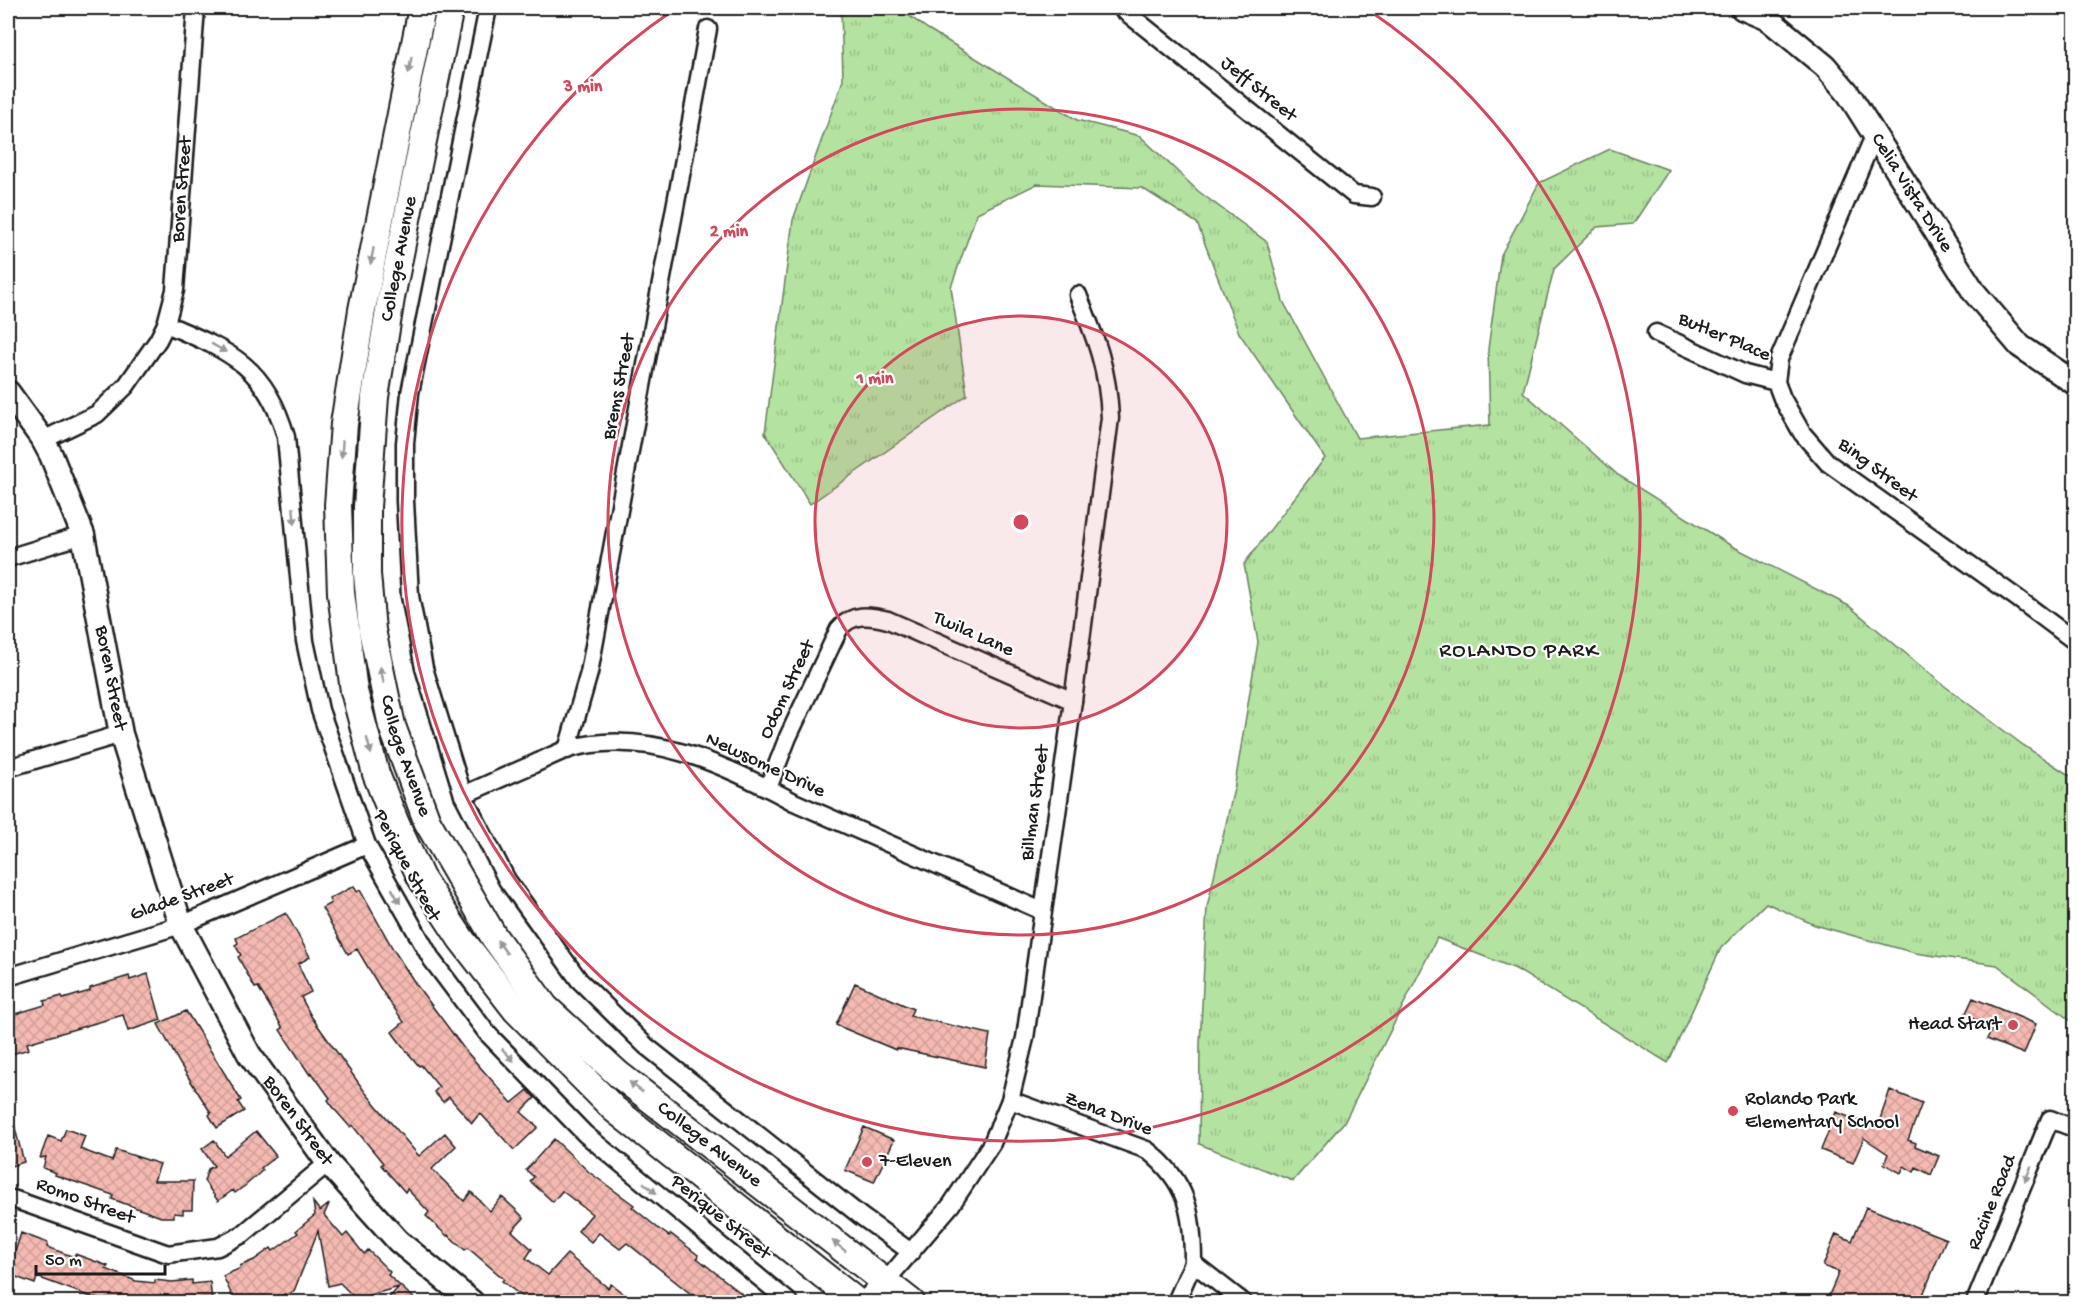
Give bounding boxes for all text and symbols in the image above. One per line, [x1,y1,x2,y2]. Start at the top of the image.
street label: Jeff Street [1215,52,1302,129]
one-way arrow [405,56,414,75]
text: 3 min [563,77,603,98]
street label: Celia Vista Drive [1865,129,1958,257]
street label: Boren Street [167,134,198,244]
street label: College Avenue [377,194,424,323]
text: 2 min [710,222,749,243]
one-way arrow [367,247,376,266]
street label: Butler Place [1673,308,1774,368]
street label: Brems Street [598,330,642,443]
one-way arrow [211,343,228,353]
text: 1 min [856,369,894,390]
street label: Bing Street [1832,433,1923,509]
one-way arrow [338,439,347,458]
one-way arrow [289,507,298,526]
centre of rings [1011,512,1031,532]
street label: Twila Lane [928,607,1018,663]
street label: Boren Street [89,623,132,734]
street label: Odom Street [755,635,822,743]
district label: ROLANDO PARK [1439,639,1600,665]
one-way arrow [376,666,386,684]
street label: College Avenue [374,693,436,820]
street label: Newsome Drive [701,728,829,804]
one-way arrow [364,737,374,755]
street label: Billman Street [1016,742,1056,863]
street label: Perique Street [367,806,446,927]
street label: Glade Street [127,868,239,927]
one-way arrow [391,888,401,905]
one-way arrow [496,940,508,955]
place label: Head Start [1908,1014,2003,1037]
marker: Head Start [2006,1018,2020,1032]
one-way arrow [501,1047,515,1062]
street label: Boren Street [257,1071,339,1172]
one-way arrow [628,1081,644,1094]
street label: Zena Drive [1061,1088,1156,1142]
place label: Rolando Park Elementary School [1745,1089,1899,1135]
street label: College Avenue [652,1097,767,1193]
marker: Rolando Park Elementary School [1726,1104,1740,1118]
street label: Racine Road [1963,1150,2023,1254]
place label: 7-Eleven [878,1151,952,1174]
marker: 7-Eleven [860,1155,874,1169]
one-way arrow [2023,1165,2033,1183]
street label: Perique Street [664,1170,776,1267]
street label: Romo Street [32,1173,139,1231]
one-way arrow [642,1181,658,1194]
scale bar [36,1238,165,1276]
one-way arrow [831,1240,847,1253]
text: 50 m [45,1251,82,1272]

